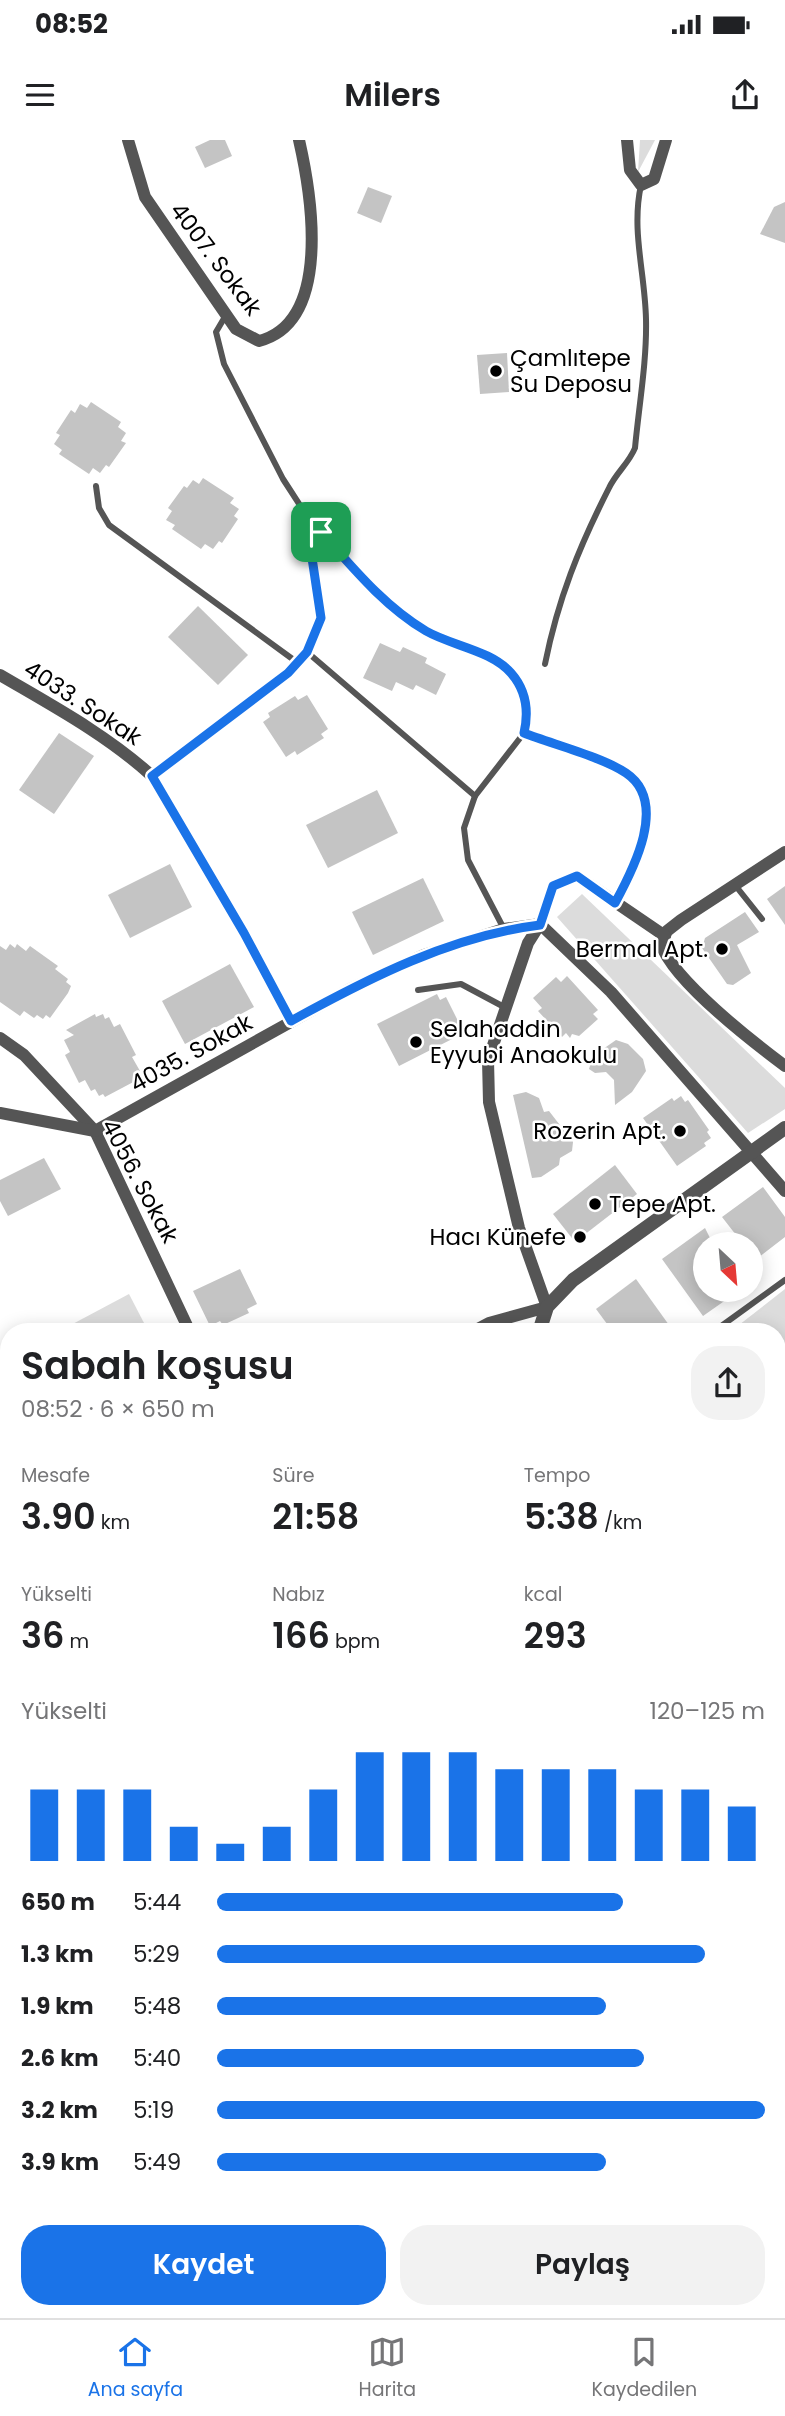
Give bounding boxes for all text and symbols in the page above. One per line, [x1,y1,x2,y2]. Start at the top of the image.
text: 08:52 [35,6,108,42]
text: Milers [344,72,441,117]
icon: menu [21,76,59,114]
icon: share [726,76,764,114]
street label: 4007. Sokak [163,196,269,322]
place label: Çamlıtepe Su Deposu [510,342,632,400]
marker: Çamlıtepe Su Deposu [488,363,504,379]
pin [291,502,351,562]
icon: arrive [302,513,340,551]
street label: 4033. Sokak [18,653,148,753]
place label: Bermal Apt. [576,933,708,965]
marker: Bermal Apt. [714,941,730,957]
street label: 4035. Sokak [124,1006,258,1100]
place label: Selahaddin Eyyubi Anaokulu [430,1013,617,1071]
marker: Selahaddin Eyyubi Anaokulu [408,1034,424,1050]
street label: 4056. Sokak [94,1113,186,1249]
place label: Rozerin Apt. [533,1115,666,1147]
marker: Rozerin Apt. [672,1123,688,1139]
place label: Tepe Apt. [609,1188,716,1220]
marker: Tepe Apt. [587,1196,603,1212]
place label: Hacı Künefe [429,1221,566,1253]
marker: Hacı Künefe [572,1229,588,1245]
north arrow [693,1232,763,1302]
map controls [693,1232,763,1302]
text: Sabah koşusu [21,1339,294,1392]
button: share [691,1346,765,1420]
text: 08:52 · 6 × 650 m [21,1393,215,1425]
text: Mesafe [21,1462,90,1489]
text: Süre [272,1462,315,1489]
text: Tempo [524,1462,590,1489]
text: 3.90 [21,1492,96,1541]
text: 21:58 [272,1492,359,1541]
text: 5:38 [524,1492,599,1541]
text: km [96,1509,130,1536]
text: /km [599,1509,642,1536]
text: Yükselti [21,1581,92,1608]
text: Nabız [272,1581,325,1608]
text: kcal [524,1581,563,1608]
text: 36 [21,1611,64,1660]
text: 166 [272,1611,330,1660]
text: 293 [524,1611,587,1660]
text: m [64,1628,89,1655]
text: bpm [330,1628,380,1655]
text: Yükselti [21,1695,107,1727]
text: 120–125 m [650,1695,765,1727]
text: 650 m [21,1886,95,1918]
text: 5:44 [133,1886,181,1918]
text: 1.3 km [21,1938,94,1970]
text: 5:29 [133,1938,180,1970]
text: 1.9 km [21,1990,94,2022]
text: 5:48 [133,1990,181,2022]
text: 2.6 km [21,2042,99,2074]
text: 5:40 [133,2042,181,2074]
text: 3.2 km [21,2094,98,2126]
text: 5:19 [133,2094,174,2126]
text: 3.9 km [21,2146,99,2178]
text: 5:49 [133,2146,181,2178]
button: Kaydet [21,2225,386,2305]
button: Paylaş [400,2225,765,2305]
tab: Ana sayfa [88,2333,183,2404]
tab: Harita [359,2333,416,2404]
tab: Kaydedilen [592,2333,697,2404]

